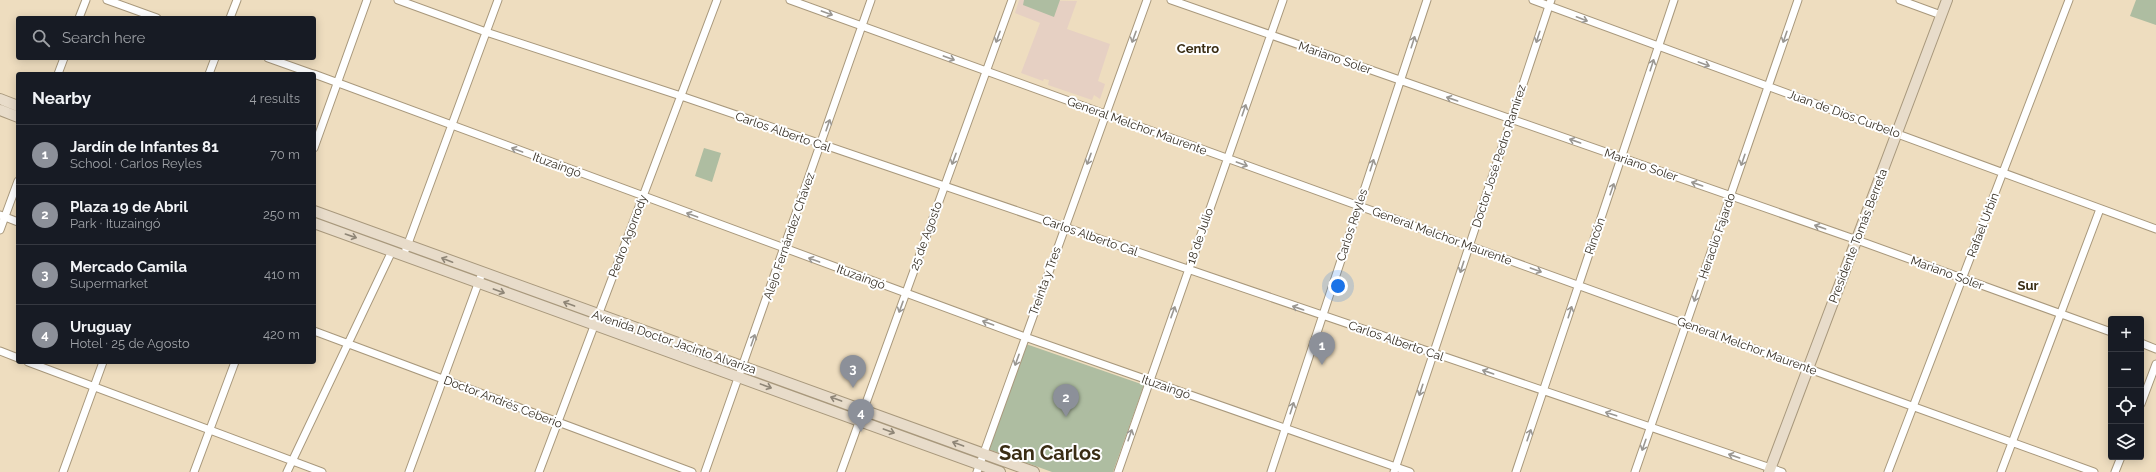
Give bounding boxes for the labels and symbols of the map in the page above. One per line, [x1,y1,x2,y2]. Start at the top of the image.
one-way arrow [820,10,832,18]
one-way arrow [1576,15,1588,23]
one-way arrow [994,30,1002,42]
one-way arrow [1129,30,1137,42]
one-way arrow [1781,30,1788,43]
one-way arrow [1534,31,1542,43]
one-way arrow [1410,36,1417,49]
street label: Mariano Soler [1297,39,1374,77]
district label: Centro [1177,41,1219,56]
one-way arrow [943,54,955,62]
one-way arrow [1649,59,1656,72]
one-way arrow [1698,60,1710,68]
street label: Doctor José Pedro Ramírez [1469,83,1529,229]
street label: Juan de Dios Curbelo [1786,87,1902,141]
street label: General Melchor Maurente [1065,94,1209,158]
one-way arrow [1445,95,1458,102]
one-way arrow [1240,105,1248,117]
street label: Carlos Alberto Cal [733,109,833,155]
one-way arrow [824,119,832,131]
one-way arrow [1569,137,1581,145]
one-way arrow [512,146,524,154]
street label: Mariano Soler [1603,146,1680,184]
street label: Ituzaingó [531,150,583,180]
one-way arrow [949,152,957,164]
one-way arrow [1085,152,1093,164]
one-way arrow [1739,153,1746,166]
one-way arrow [1369,159,1376,172]
one-way arrow [1236,160,1248,168]
street label: Presidente Tomás Berreta [1826,167,1890,305]
street label: Alejo Fernández Chávez [761,170,817,302]
one-way arrow [1692,180,1704,188]
one-way arrow [1608,183,1616,195]
street label: Carlos Reyles [1334,187,1370,263]
street label: Heraclio Fajardo [1696,191,1738,281]
street label: Rafael Urbin [1964,191,2002,259]
street label: Pedro Agorrody [606,192,650,279]
street label: 25 de Agosto [907,200,945,272]
street label: General Melchor Maurente [1370,204,1514,268]
street label: 18 de Julio [1184,206,1216,266]
one-way arrow [686,210,698,218]
street label: Carlos Alberto Cal [1040,213,1140,259]
street label: Rincón [1582,216,1608,256]
one-way arrow [1814,223,1826,231]
one-way arrow [344,233,357,240]
street label: Treinta y Tres [1026,245,1064,317]
street label: Mariano Soler [1909,253,1986,293]
one-way arrow [441,255,453,263]
one-way arrow [808,255,820,263]
one-way arrow [1458,260,1465,273]
street label: Ituzaingó [835,262,887,292]
one-way arrow [1529,266,1541,274]
your location [1328,276,1348,296]
district label: Sur [2018,278,2039,293]
one-way arrow [493,287,505,295]
one-way arrow [1691,290,1699,302]
one-way arrow [562,300,575,307]
one-way arrow [896,301,904,313]
one-way arrow [1293,303,1305,311]
one-way arrow [1567,305,1574,318]
one-way arrow [1170,306,1177,319]
street label: Avenida Doctor Jacinto Alvariza [590,307,758,377]
street label: General Melchor Maurente [1675,314,1819,378]
street label: Carlos Alberto Cal [1346,318,1446,364]
one-way arrow [983,319,995,327]
pin: 1 [1309,332,1335,365]
one-way arrow [749,334,757,346]
one-way arrow [1012,354,1020,366]
pin: 3 [840,355,866,388]
one-way arrow [1482,368,1494,376]
street label: Ituzaingó [1140,372,1192,402]
street label: Doctor Andrés Ceberio [442,373,564,431]
one-way arrow [760,383,772,391]
one-way arrow [1417,383,1424,396]
pin: 2 [1053,384,1079,417]
one-way arrow [831,395,843,403]
pin: 4 [848,399,874,432]
one-way arrow [1288,403,1296,415]
one-way arrow [1604,410,1617,417]
one-way arrow [882,427,894,435]
one-way arrow [1127,429,1135,441]
one-way arrow [1525,429,1533,441]
one-way arrow [1640,439,1647,452]
one-way arrow [953,440,965,448]
district label: San Carlos [999,441,1101,465]
one-way arrow [1728,451,1740,459]

